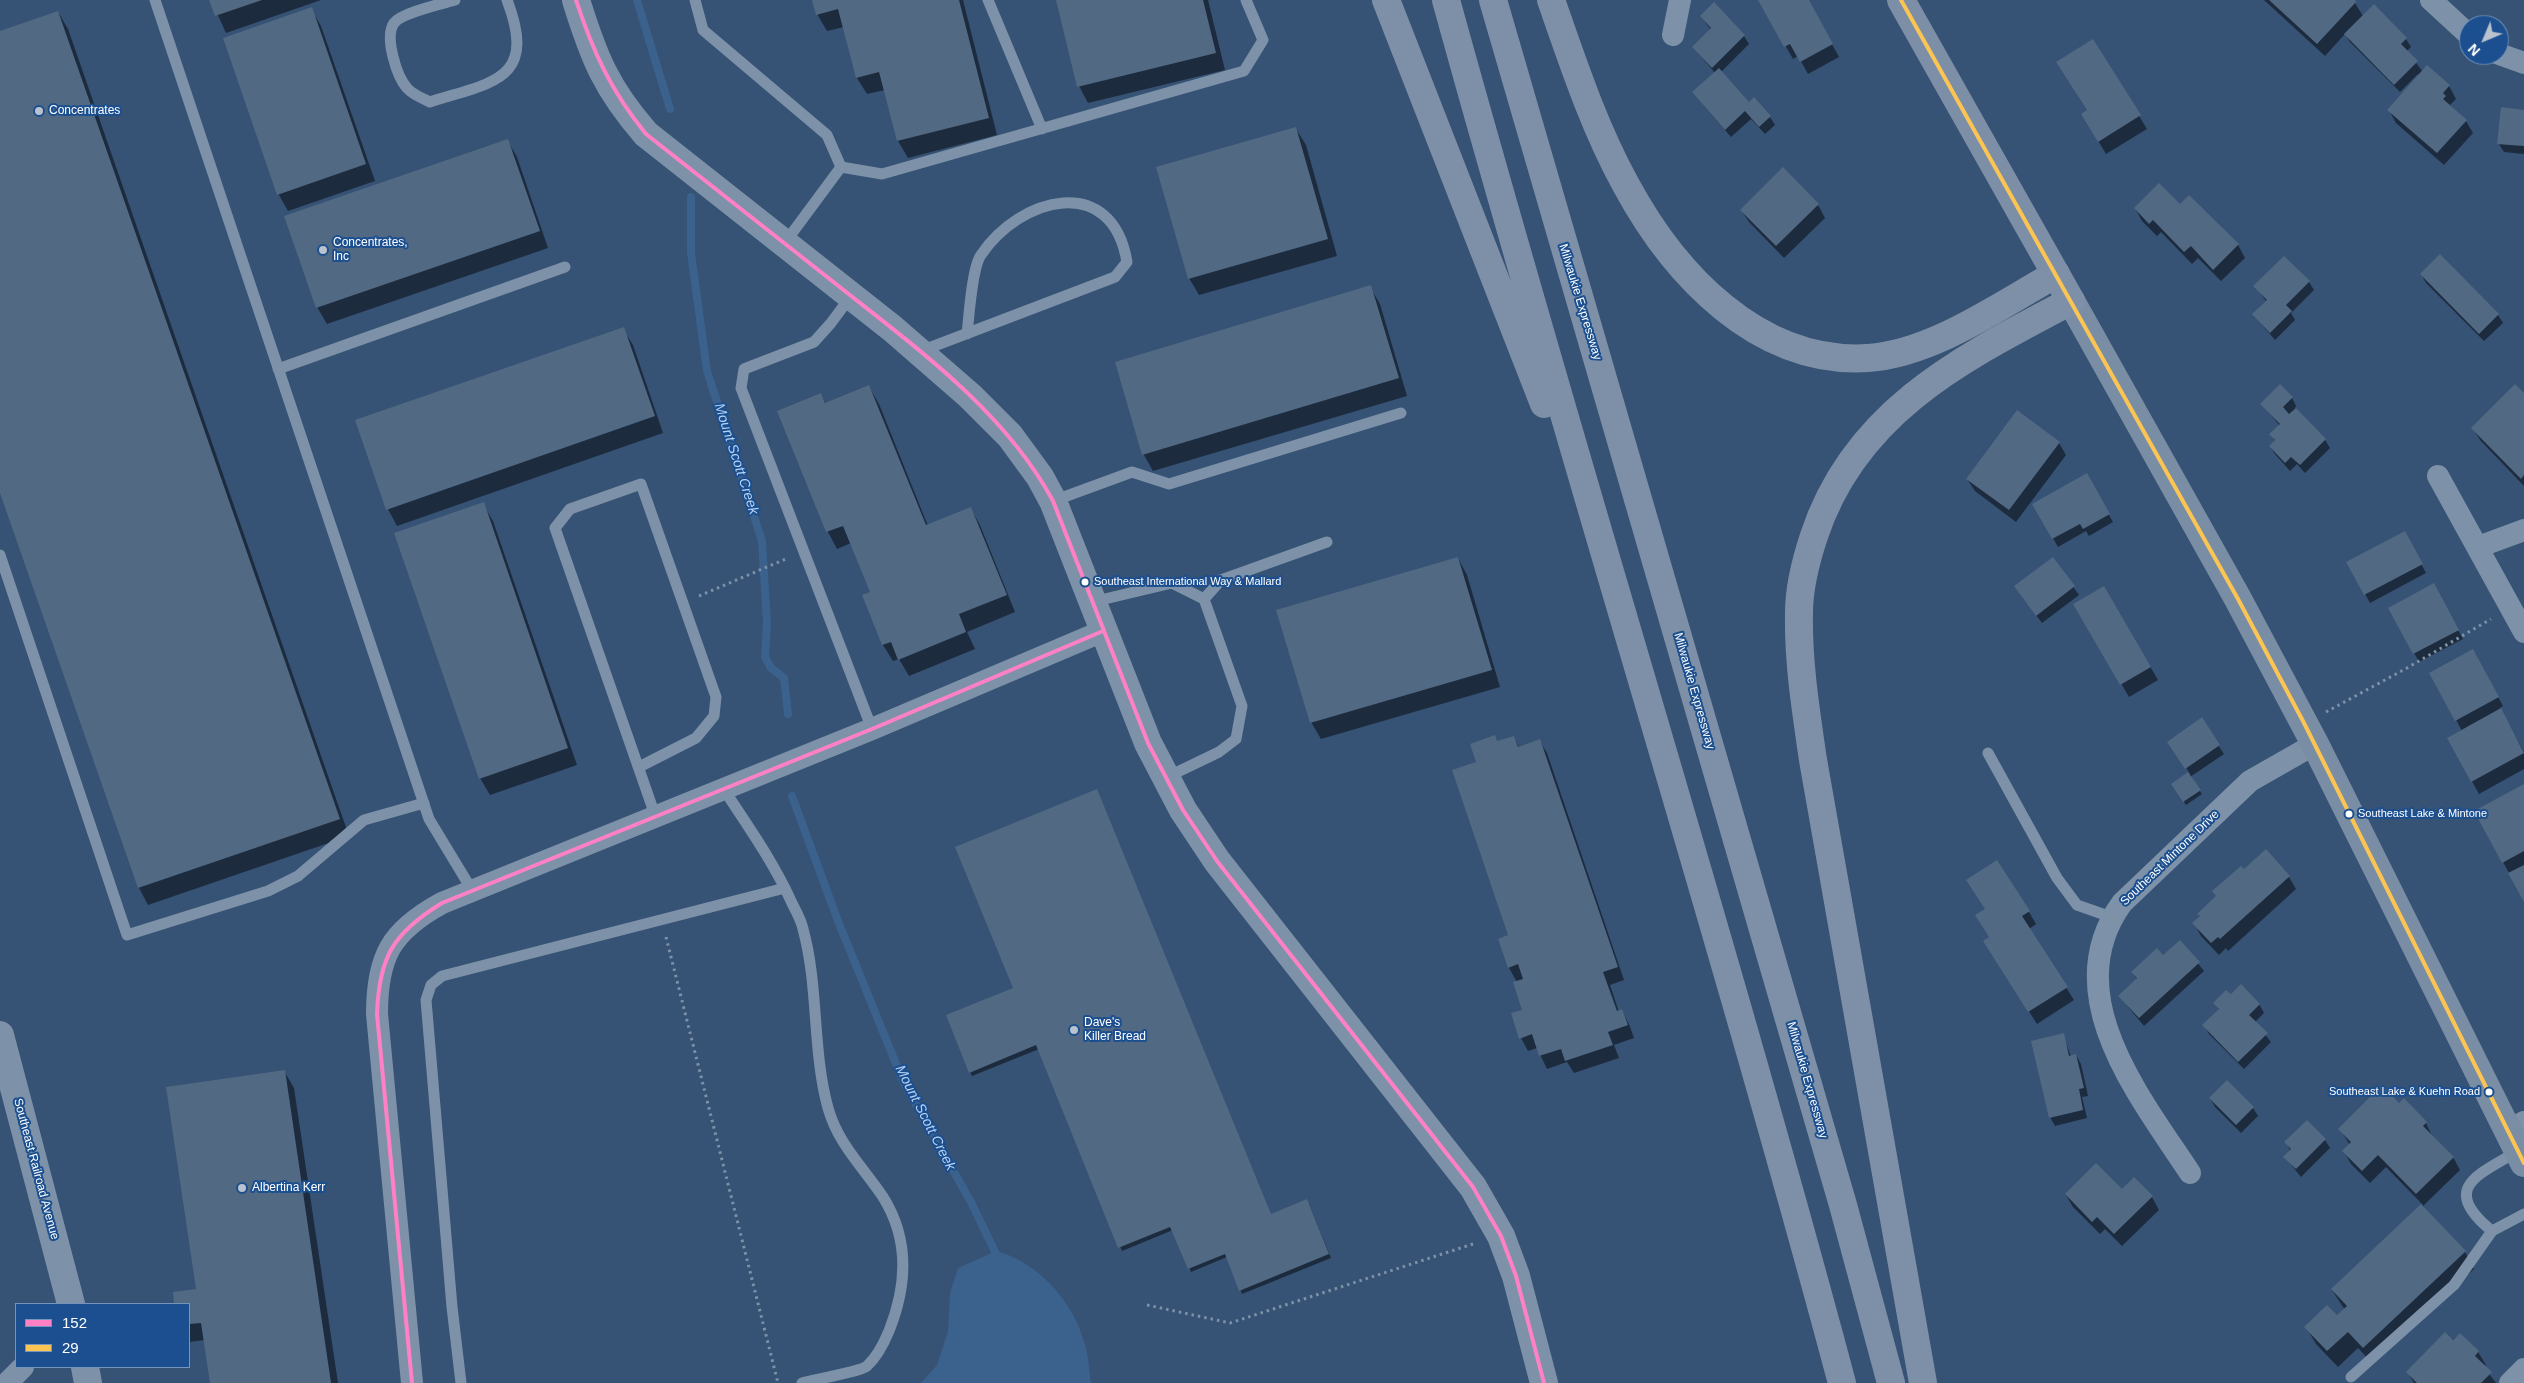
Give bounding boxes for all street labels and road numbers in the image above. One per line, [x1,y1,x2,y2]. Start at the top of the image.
street label: Milwaukie Expressway [1555,242,1605,362]
street label: Milwaukie Expressway [1670,631,1718,751]
street label: Southeast Mintone Drive [2118,807,2222,909]
street label: Milwaukie Expressway [1783,1020,1831,1140]
street label: Southeast Railroad Avenue [10,1097,62,1241]

